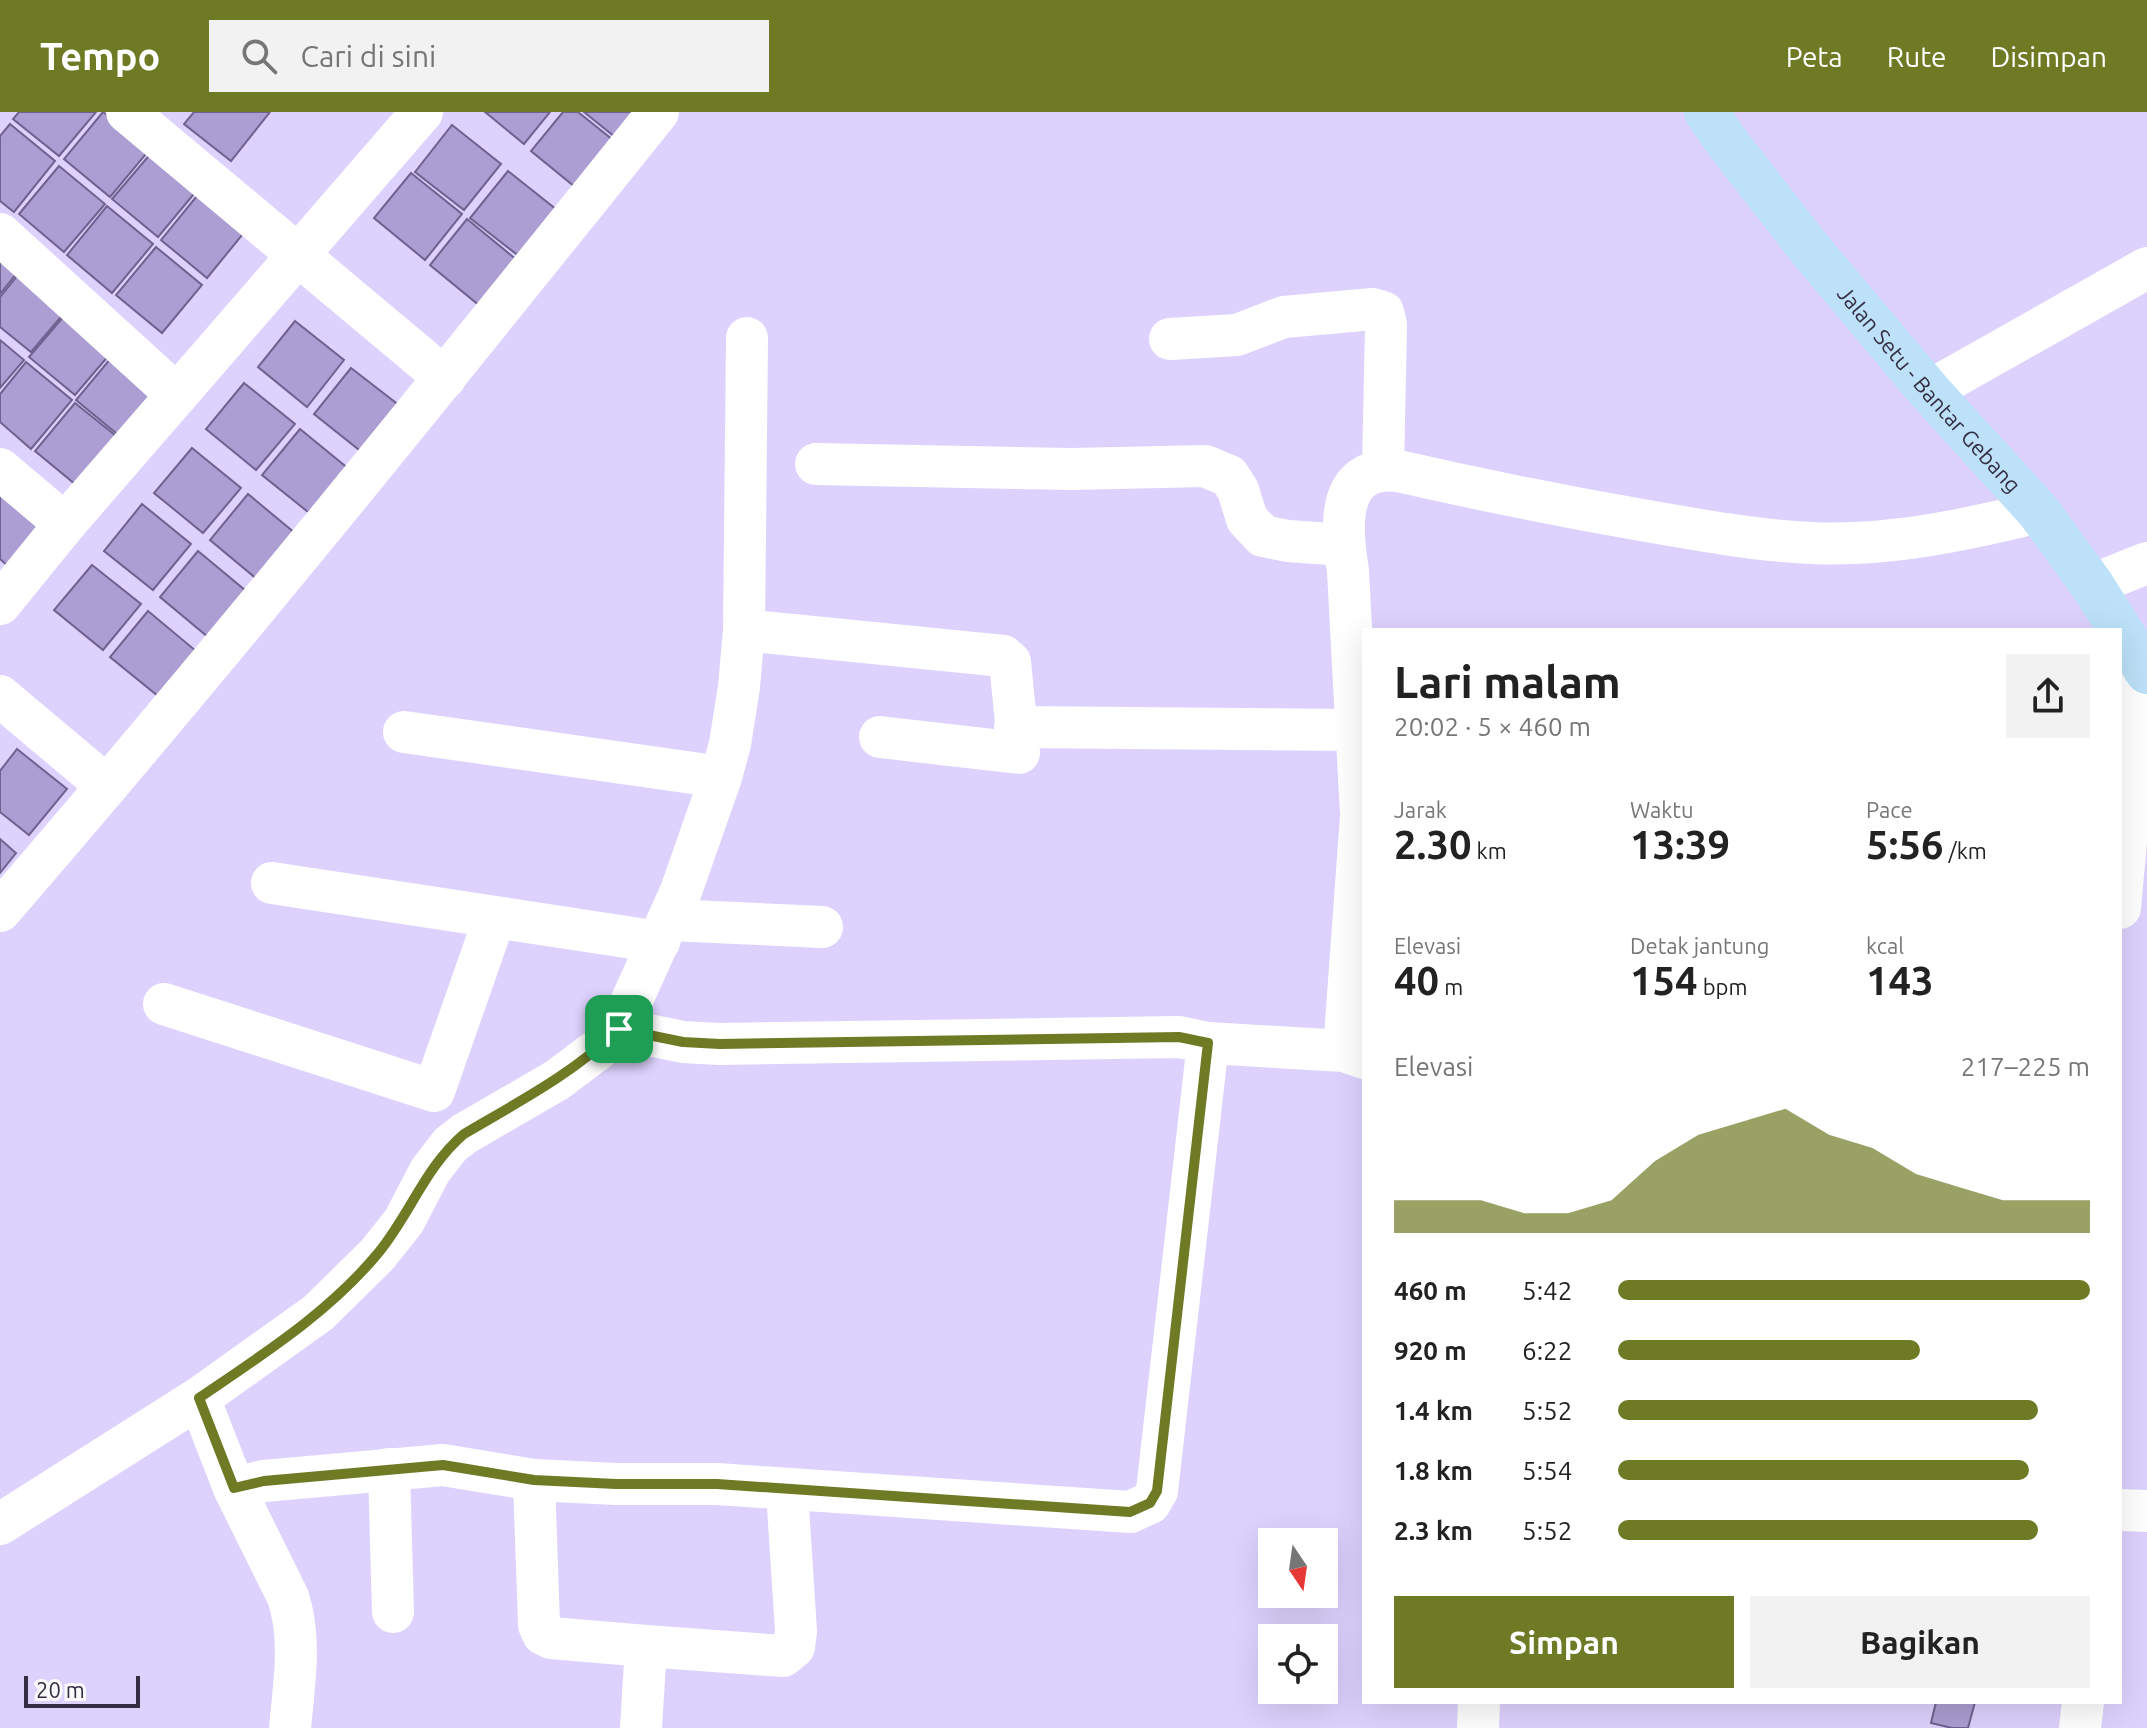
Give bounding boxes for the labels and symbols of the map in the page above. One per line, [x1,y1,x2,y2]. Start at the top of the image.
street label: Jalan Setu - Bantar Gebang [1833,280,2027,497]
pin [585,995,653,1063]
north arrow [1258,1528,1338,1608]
scale bar [24,1672,140,1708]

